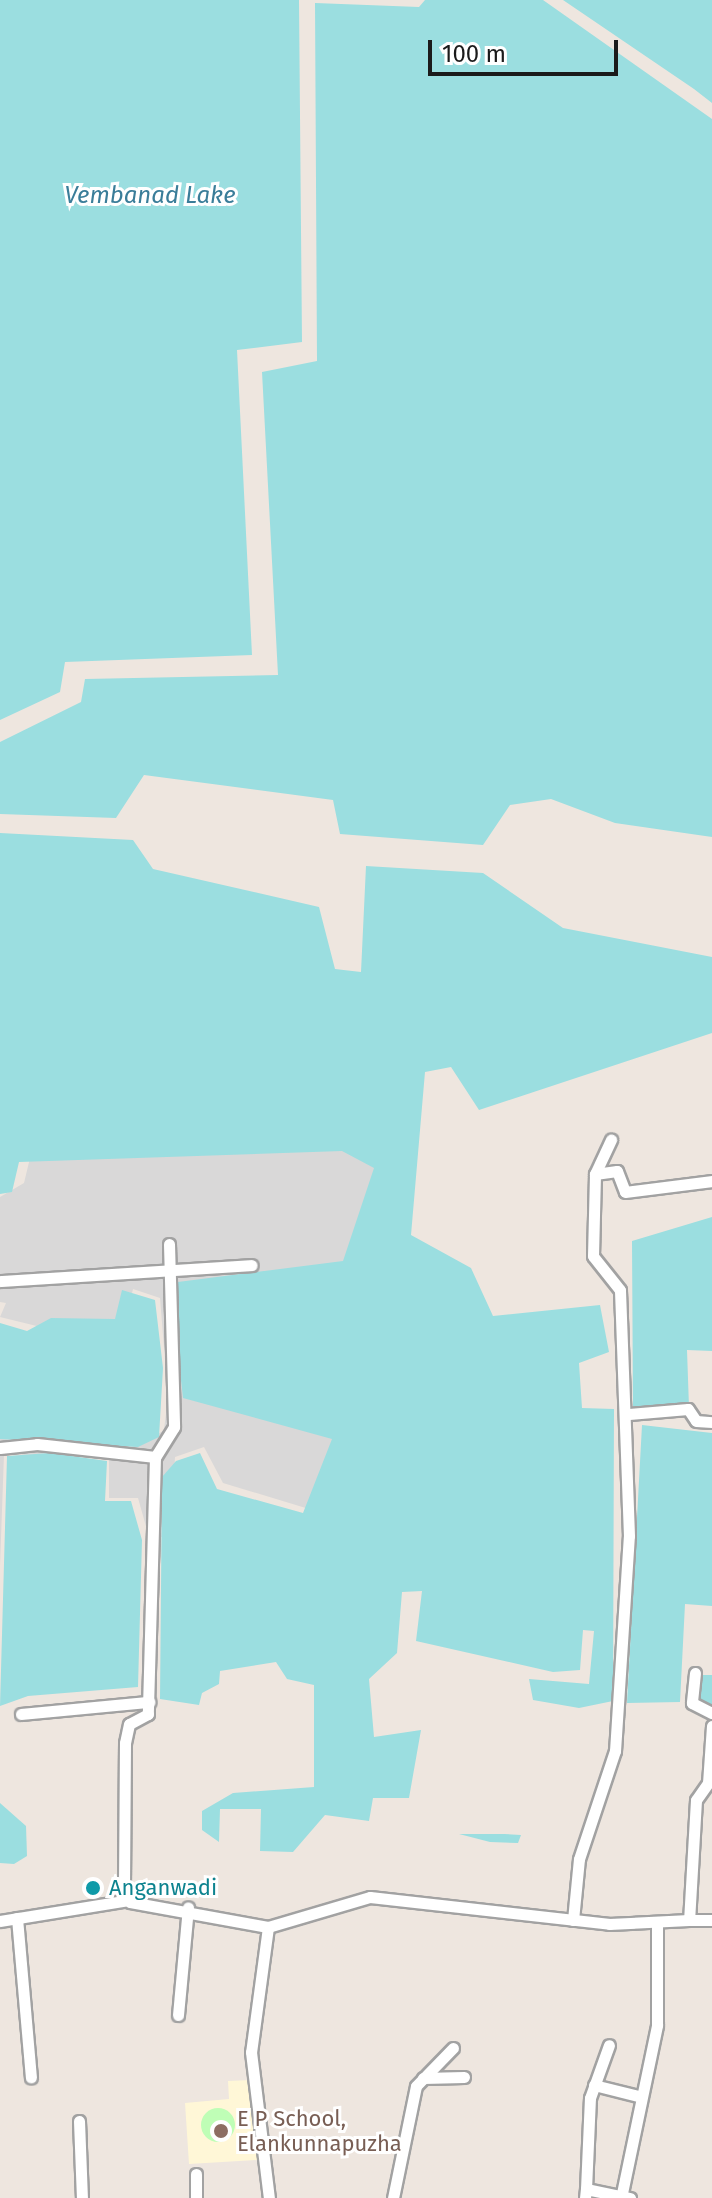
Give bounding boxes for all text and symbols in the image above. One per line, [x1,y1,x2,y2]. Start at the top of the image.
scale bar [432,24,622,74]
text: 100 m [442,40,506,68]
water label: Vembanad Lake [64,182,236,210]
place label: Anganwadi [109,1875,217,1901]
marker: Anganwadi [84,1879,102,1897]
place label: E P School, Elankunnapuzha [237,2105,402,2156]
marker: E P School, Elankunnapuzha [212,2122,230,2140]

